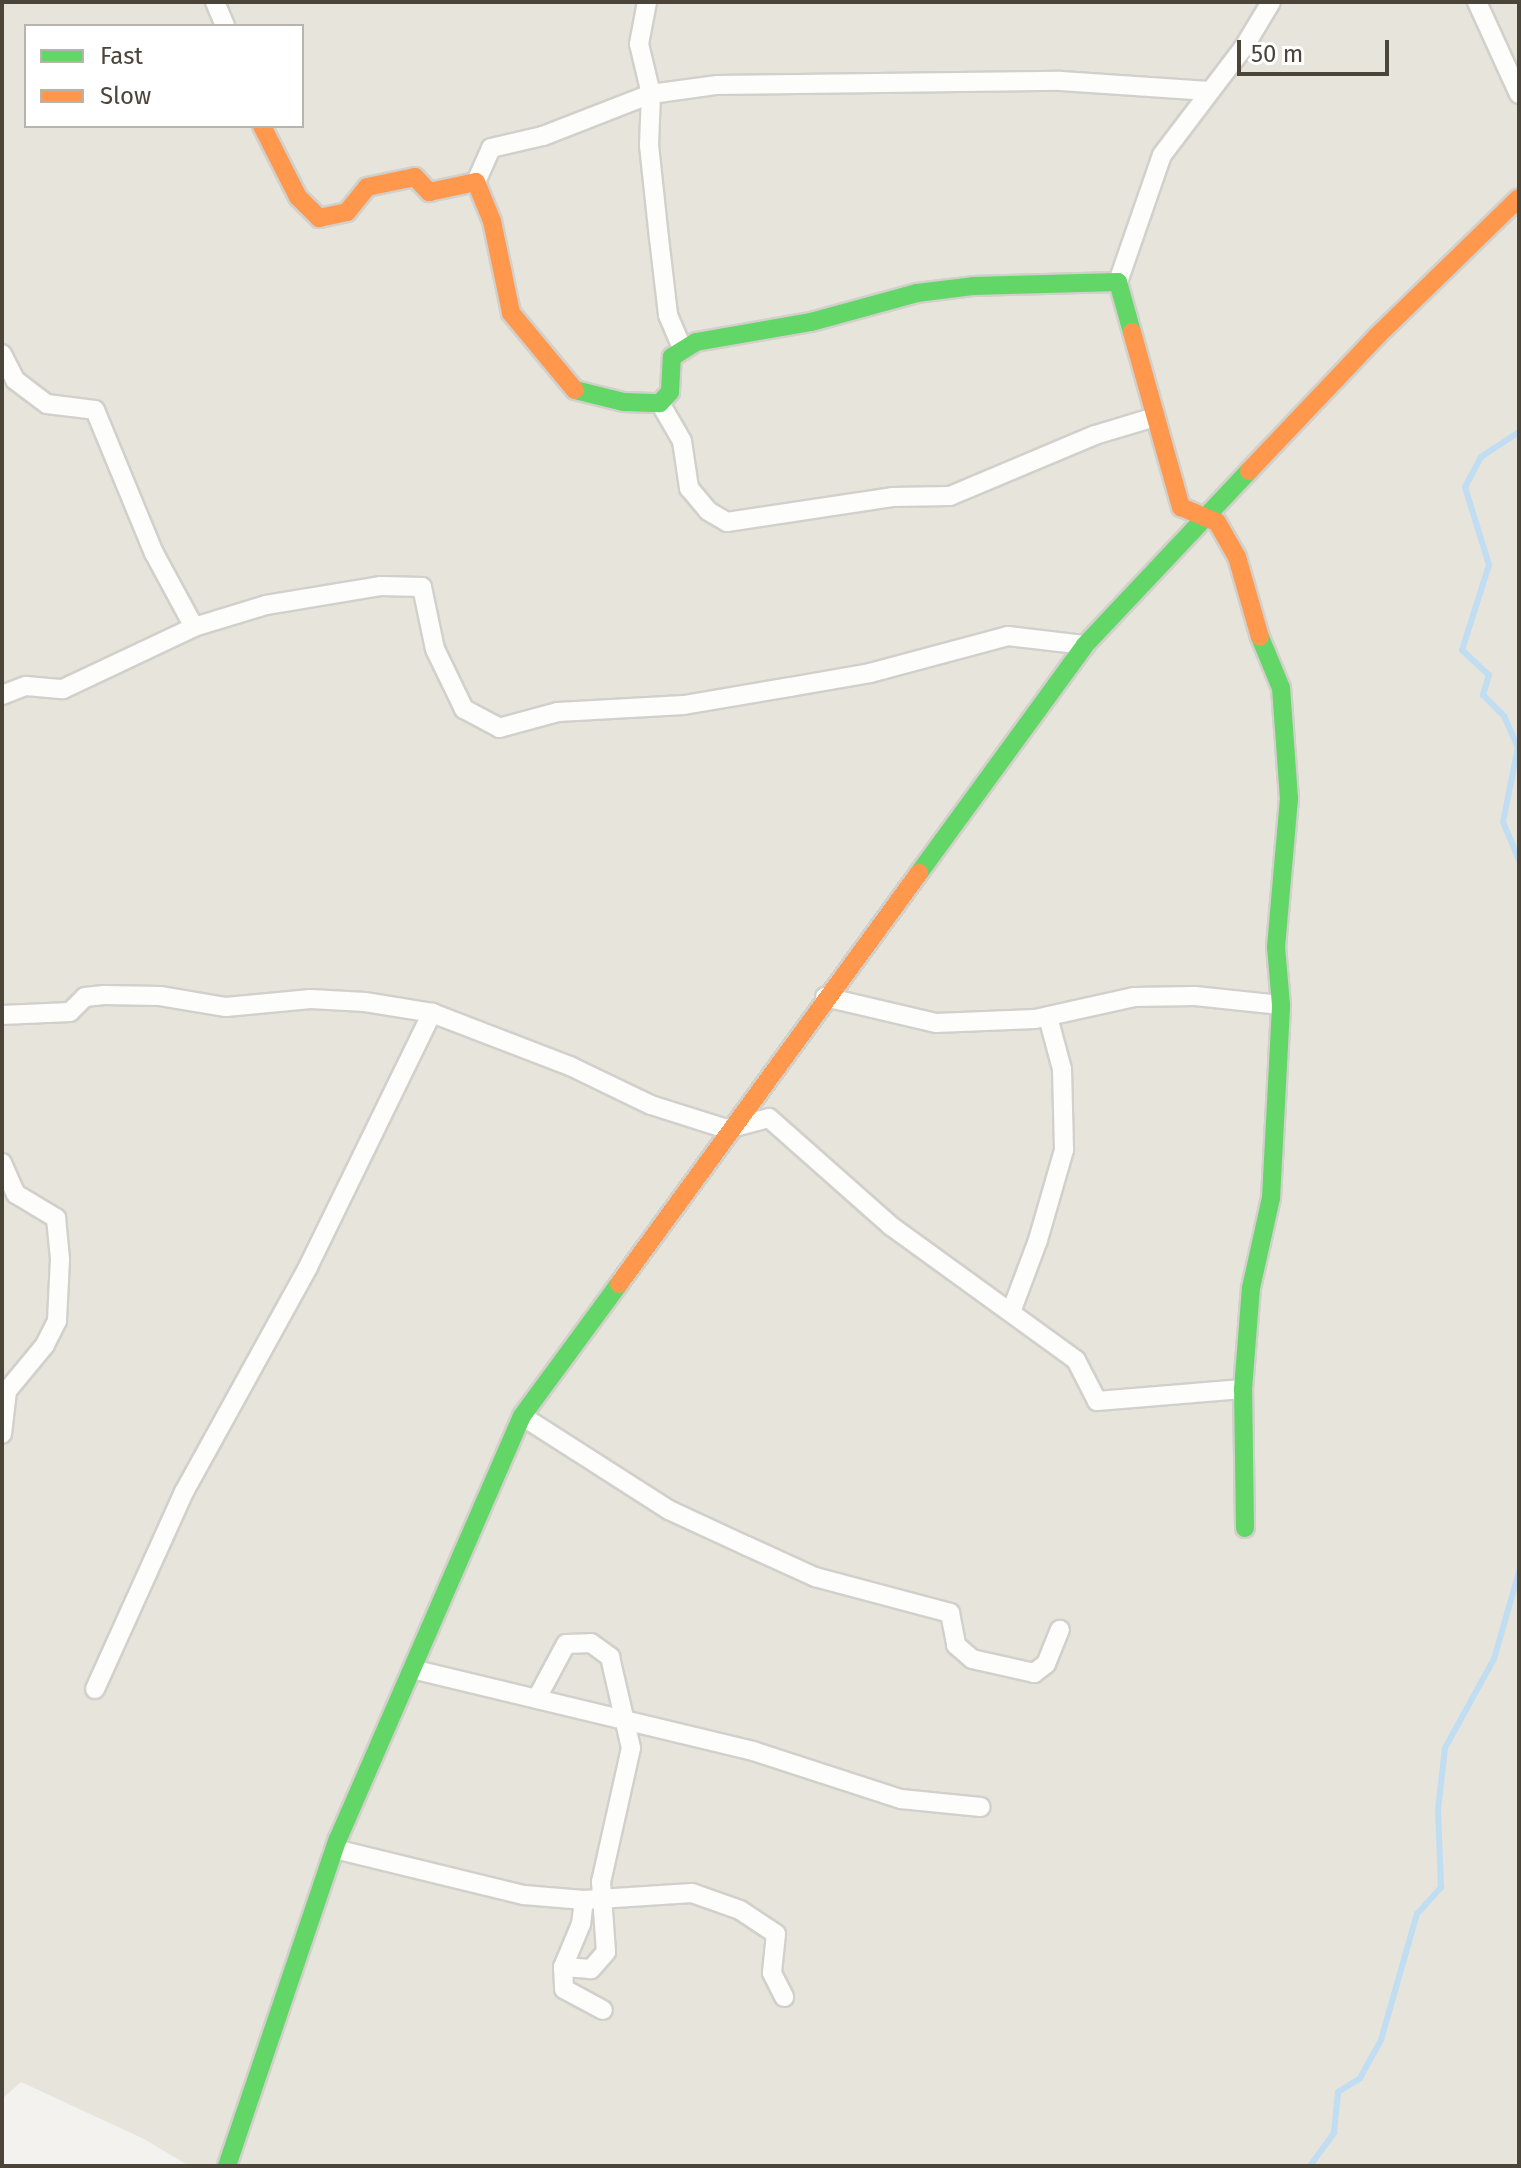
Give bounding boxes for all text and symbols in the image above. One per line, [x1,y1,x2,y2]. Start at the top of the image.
legend [24,24,304,128]
scale bar [1241,24,1393,74]
text: 50 m [1251,40,1303,68]
text: Fast [100,42,143,70]
text: Slow [100,82,151,110]

